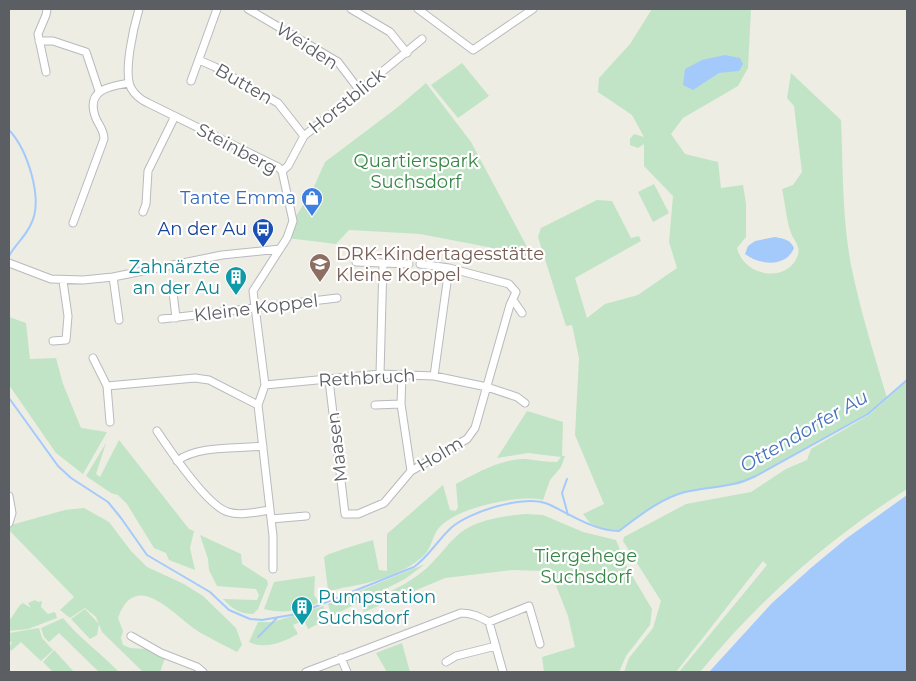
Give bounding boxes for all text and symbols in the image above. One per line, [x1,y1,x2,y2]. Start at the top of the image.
street label: Weiden [272,18,342,74]
street label: Butten [211,59,277,109]
street label: Horstblick [304,63,390,138]
street label: Steinberg [193,119,281,179]
park label: Quartierspark Suchsdorf [354,150,479,193]
shop icon: Tante Emma [300,186,324,217]
place label: Tante Emma [180,187,296,209]
bus stop icon: An der Au [251,217,275,248]
place label: An der Au [157,218,247,240]
place label: DRK-Kindertagesstätte Kleine Koppel [336,243,544,286]
school or university icon: DRK-Kindertagesstätte Kleine Koppel [308,252,332,283]
place label: Zahnärzte an der Au [128,256,220,299]
building icon: Zahnärzte an der Au [224,265,248,296]
street label: Kleine Koppel [193,289,319,327]
street label: Rethbruch [318,364,416,392]
water label: Ottendorfer Au [736,385,872,477]
street label: Maasen [322,411,352,483]
street label: Holm [413,432,467,476]
park label: Tiergehege Suchsdorf [535,545,637,588]
place label: Pumpstation Suchsdorf [318,586,436,629]
building icon: Pumpstation Suchsdorf [290,595,314,626]

